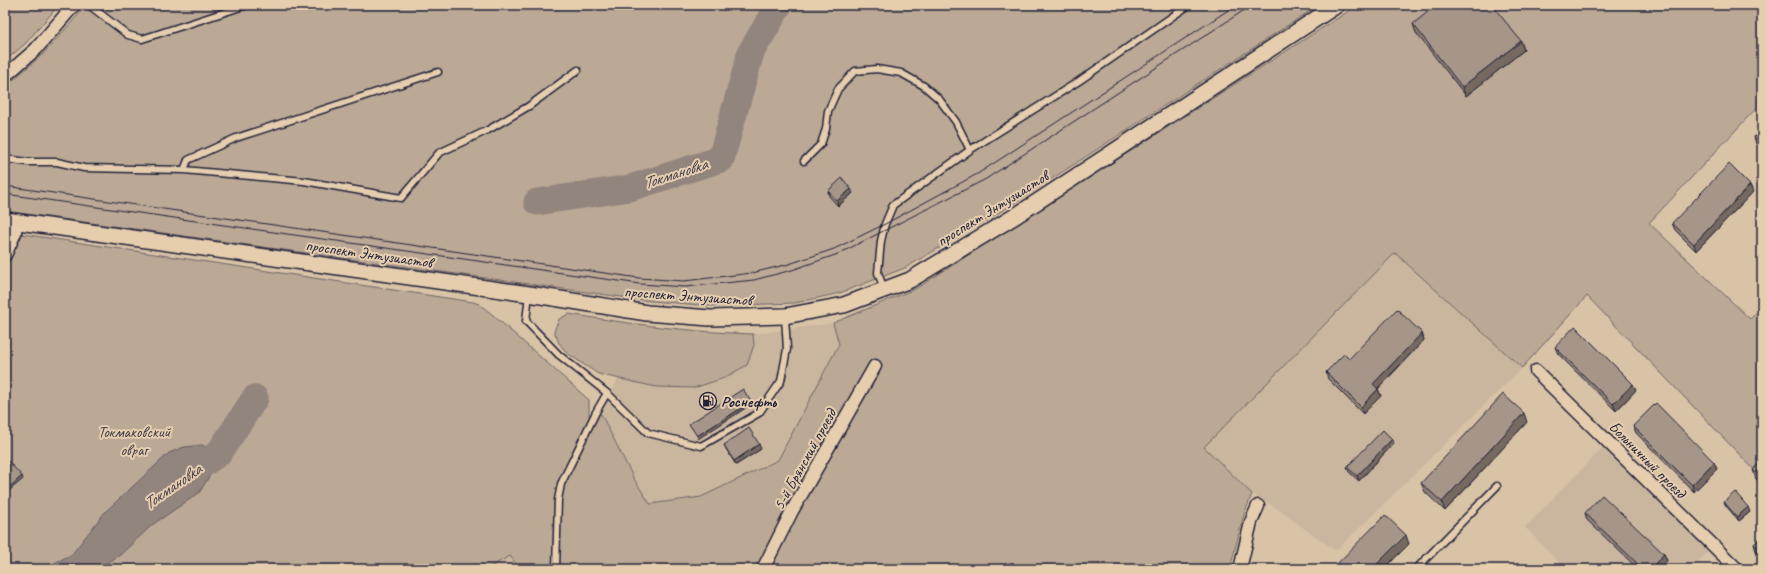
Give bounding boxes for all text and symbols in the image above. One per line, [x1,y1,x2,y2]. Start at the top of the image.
water label: Токмановка [640,153,711,194]
street label: проспект Энтузиастов [933,165,1055,251]
street label: проспект Энтузиастов [304,235,437,273]
street label: проспект Энтузиастов [624,282,755,311]
fuel station icon: Роснефть [698,391,718,411]
place label: Роснефть [721,392,777,412]
street label: 5-й Брянский проезд [769,404,841,513]
street label: Больничный проезд [1604,417,1691,503]
park label: Токмаковский овраг [98,422,172,460]
water label: Токмановка [139,458,207,514]

